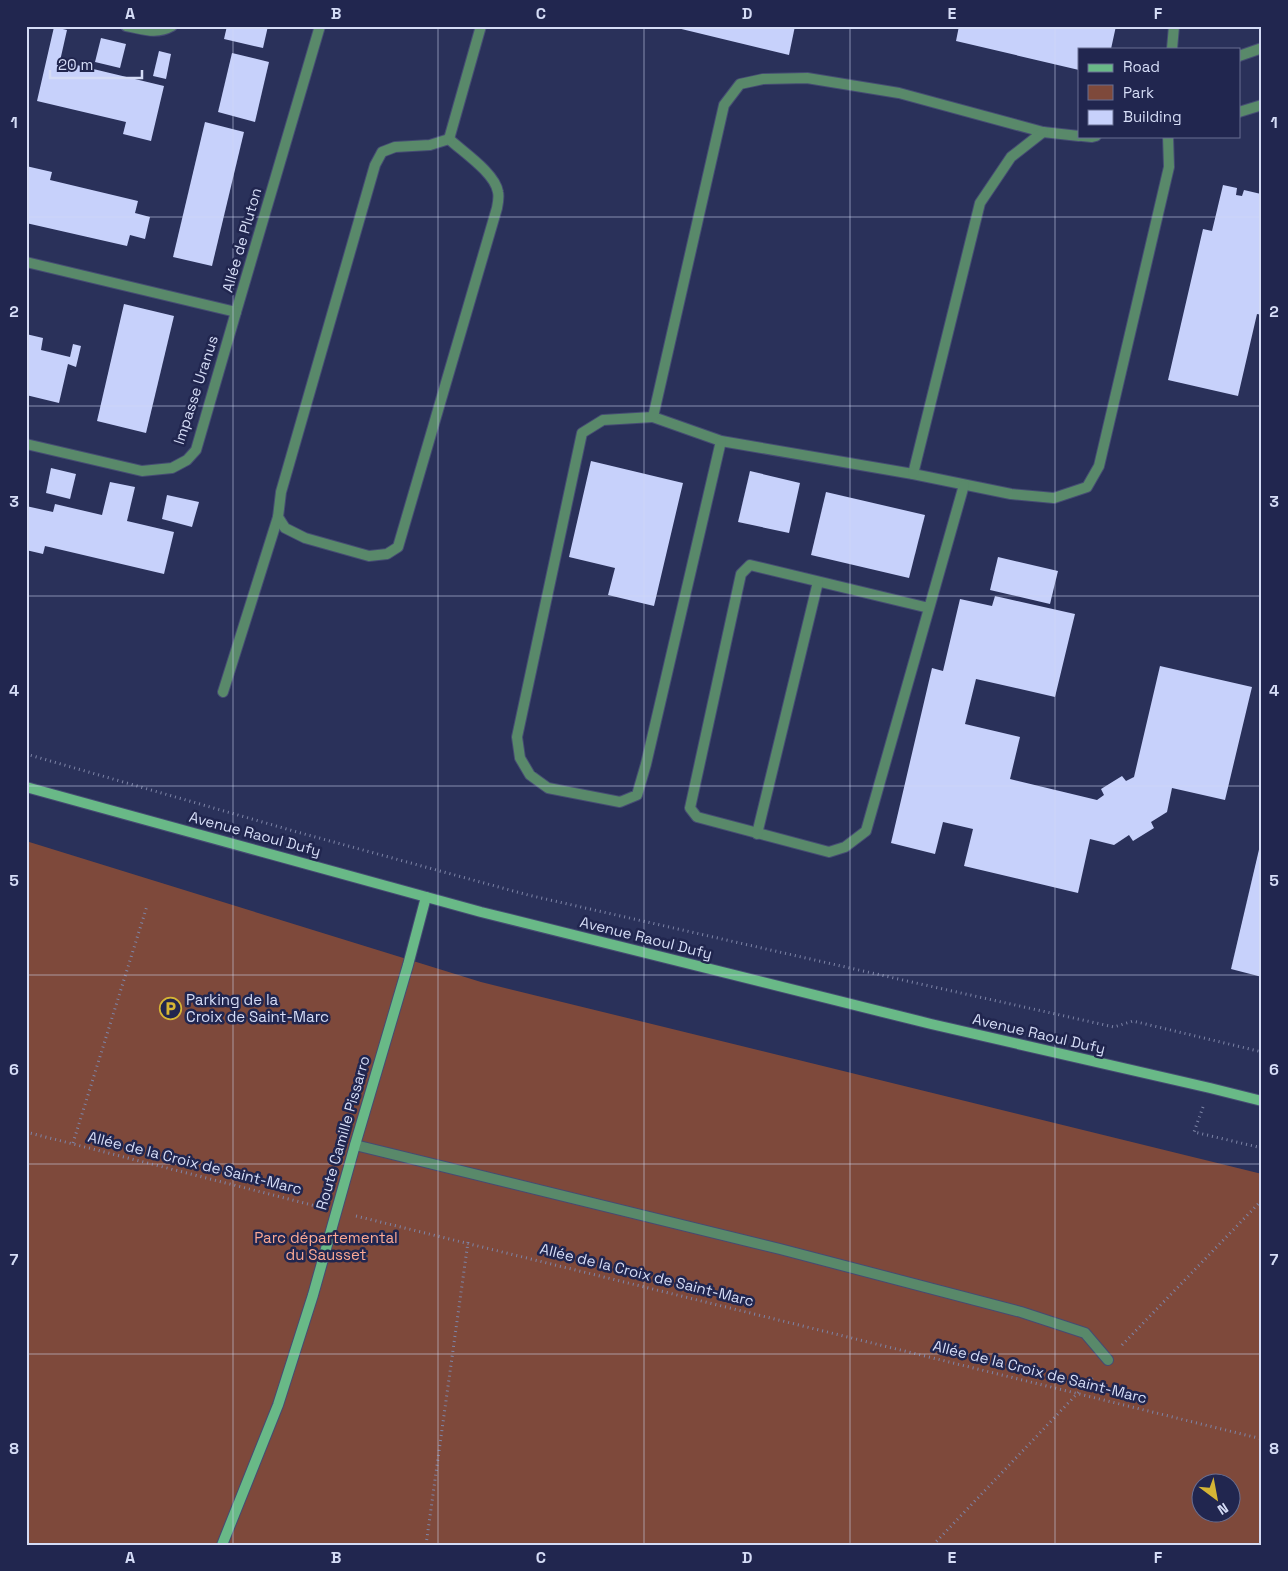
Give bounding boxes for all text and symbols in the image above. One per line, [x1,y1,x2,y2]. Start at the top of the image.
text: A [125,3,135,24]
text: B [331,3,341,24]
text: C [536,3,546,24]
text: D [742,3,752,24]
text: E [948,3,957,24]
text: F [1154,3,1163,24]
scale bar [50,48,142,80]
legend [1078,48,1240,138]
text: 20 m [58,55,93,74]
text: Road [1123,57,1160,76]
text: Park [1123,83,1154,102]
text: Building [1123,107,1182,126]
text: 1 [10,112,18,133]
text: 1 [1270,112,1278,133]
street label: Allée de Pluton [218,185,266,294]
text: 2 [9,301,19,322]
text: 2 [1269,301,1279,322]
street label: Impasse Uranus [169,333,222,447]
text: 3 [9,491,19,512]
text: 3 [1269,491,1279,512]
text: 4 [9,680,19,701]
text: 4 [1269,680,1279,701]
street label: Avenue Raoul Dufy [187,807,323,860]
text: 5 [9,870,19,891]
text: 5 [1269,870,1279,891]
street label: Avenue Raoul Dufy [578,912,714,963]
place label: Parking de la Croix de Saint-Marc [186,990,329,1026]
parking icon: Parking de la Croix de Saint-Marc [158,997,182,1021]
street label: Avenue Raoul Dufy [971,1009,1107,1058]
street label: Route Camille Pissarro [311,1054,374,1212]
text: 6 [9,1059,19,1080]
text: 6 [1269,1059,1279,1080]
street label: Allée de la Croix de Saint-Marc [86,1127,304,1198]
park label: Parc départemental du Sausset [254,1228,398,1264]
street label: Allée de la Croix de Saint-Marc [538,1239,756,1310]
text: 7 [10,1249,19,1270]
text: 7 [1270,1249,1279,1270]
street label: Allée de la Croix de Saint-Marc [931,1336,1149,1407]
text: 8 [9,1438,19,1459]
text: 8 [1269,1438,1279,1459]
north arrow [1190,1474,1240,1524]
text: N [1214,1499,1232,1519]
text: A [125,1547,135,1568]
text: B [331,1547,341,1568]
text: C [536,1547,546,1568]
text: D [742,1547,752,1568]
text: E [948,1547,957,1568]
text: F [1154,1547,1163,1568]

